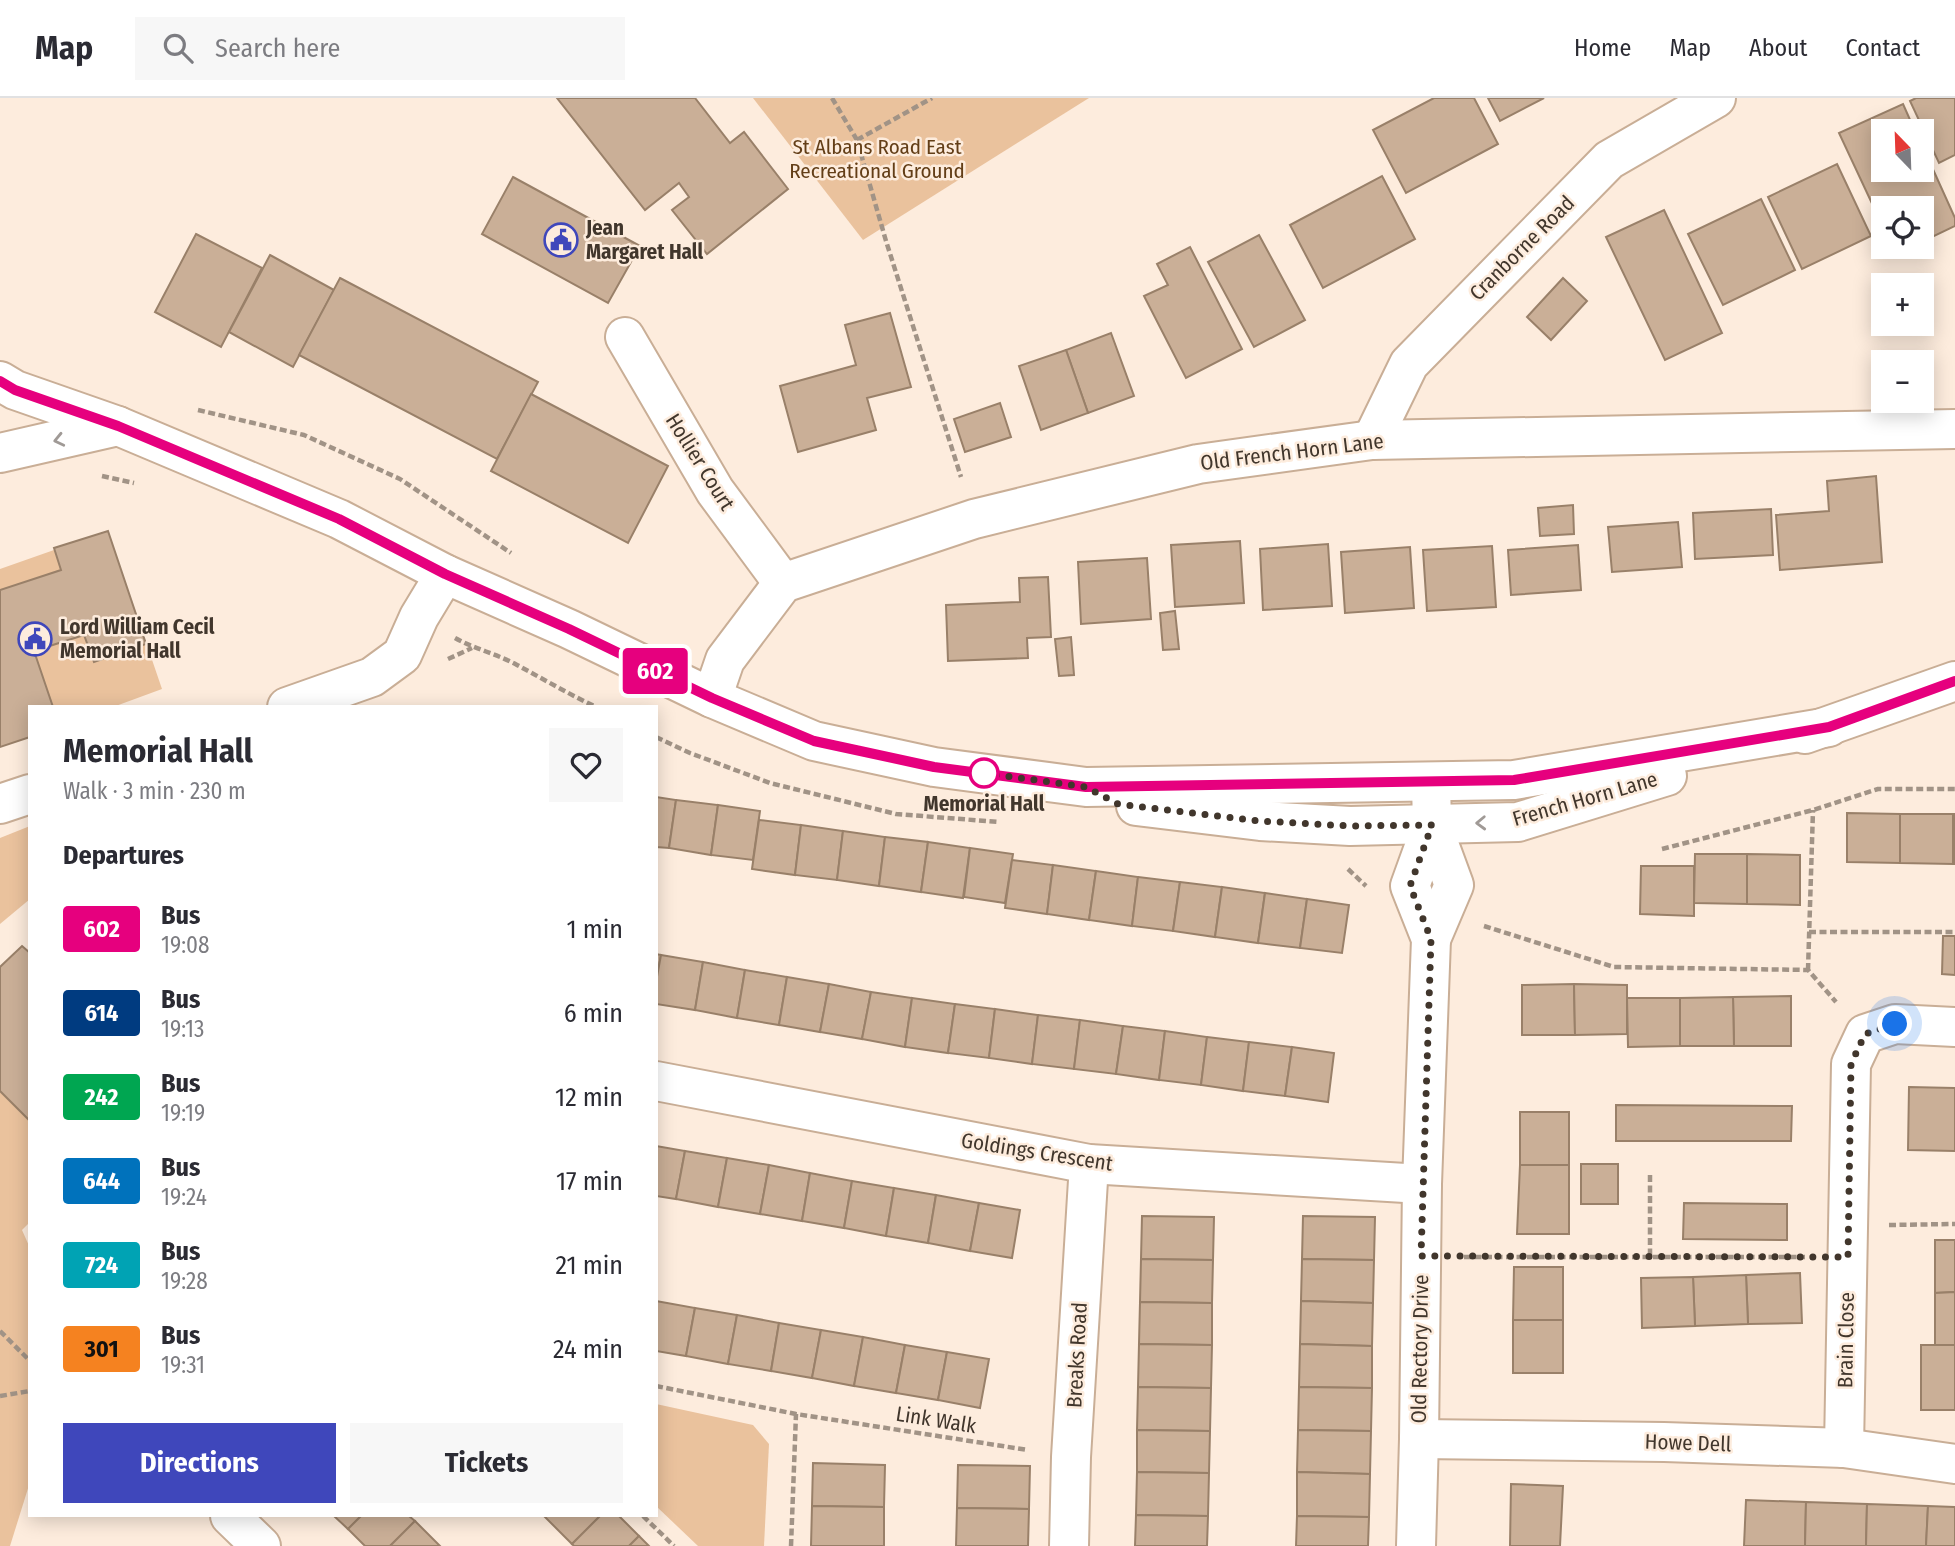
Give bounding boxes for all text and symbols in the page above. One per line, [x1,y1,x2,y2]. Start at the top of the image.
search box [135,17,625,80]
text: Map [35,28,93,68]
icon: search [159,29,197,67]
text: Search here [215,33,340,64]
text: Home [1574,34,1631,62]
text: Map [1669,34,1711,62]
text: About [1749,34,1807,62]
text: Contact [1845,34,1920,62]
north arrow [1871,119,1934,182]
map controls [1871,119,1934,413]
park label: St Albans Road East Recreational Ground [789,134,965,184]
street label: Cranborne Road [1464,190,1580,306]
button: locate [1871,196,1934,259]
place label: Jean Margaret Hall [585,215,704,265]
public building icon: Jean Margaret Hall [542,221,580,259]
button: + [1871,273,1934,336]
button: − [1871,350,1934,413]
street label: Hollier Court [660,409,740,515]
street label: Old French Horn Lane [1199,428,1385,476]
one-way arrow [53,431,65,446]
place label: Lord William Cecil Memorial Hall [60,614,215,664]
public building icon: Lord William Cecil Memorial Hall [16,620,54,658]
line badge: 602 [615,648,695,694]
text: 602 [637,657,673,685]
button: heart [549,728,623,802]
text: Memorial Hall [63,731,253,771]
marker: Memorial Hall [969,758,999,788]
street label: French Horn Lane [1510,766,1660,832]
text: Walk · 3 min · 230 m [63,777,246,805]
place label: Memorial Hall [924,791,1045,817]
one-way arrow [1475,816,1486,831]
text: Departures [63,840,184,871]
text: Bus [161,900,200,931]
text: 1 min [567,914,623,945]
text: 602 [83,915,120,943]
text: 19:08 [161,931,210,959]
text: Bus [161,984,200,1015]
text: 6 min [564,998,623,1029]
text: 614 [85,999,118,1027]
your location [1877,1006,1912,1041]
text: 19:13 [161,1015,204,1043]
text: Bus [161,1068,200,1099]
text: 12 min [555,1082,623,1113]
text: 242 [85,1083,118,1111]
text: 19:19 [161,1099,205,1127]
street label: Goldings Crescent [959,1127,1115,1177]
text: Bus [161,1152,200,1183]
text: 17 min [556,1166,623,1197]
text: 644 [83,1167,120,1195]
text: 19:24 [161,1183,207,1211]
text: Bus [161,1236,200,1267]
text: 21 min [556,1250,623,1281]
text: 724 [85,1251,118,1279]
text: 19:28 [161,1267,208,1295]
street label: Old Rectory Drive [1406,1274,1434,1424]
street label: Brain Close [1832,1292,1860,1388]
street label: Breaks Road [1061,1301,1093,1409]
text: Bus [161,1320,200,1351]
text: 24 min [553,1334,623,1365]
text: 301 [84,1335,119,1363]
text: 19:31 [161,1351,205,1379]
street label: Link Walk [894,1401,978,1439]
button: Directions [63,1423,336,1503]
button: Tickets [350,1423,623,1503]
street label: Howe Dell [1644,1428,1732,1458]

